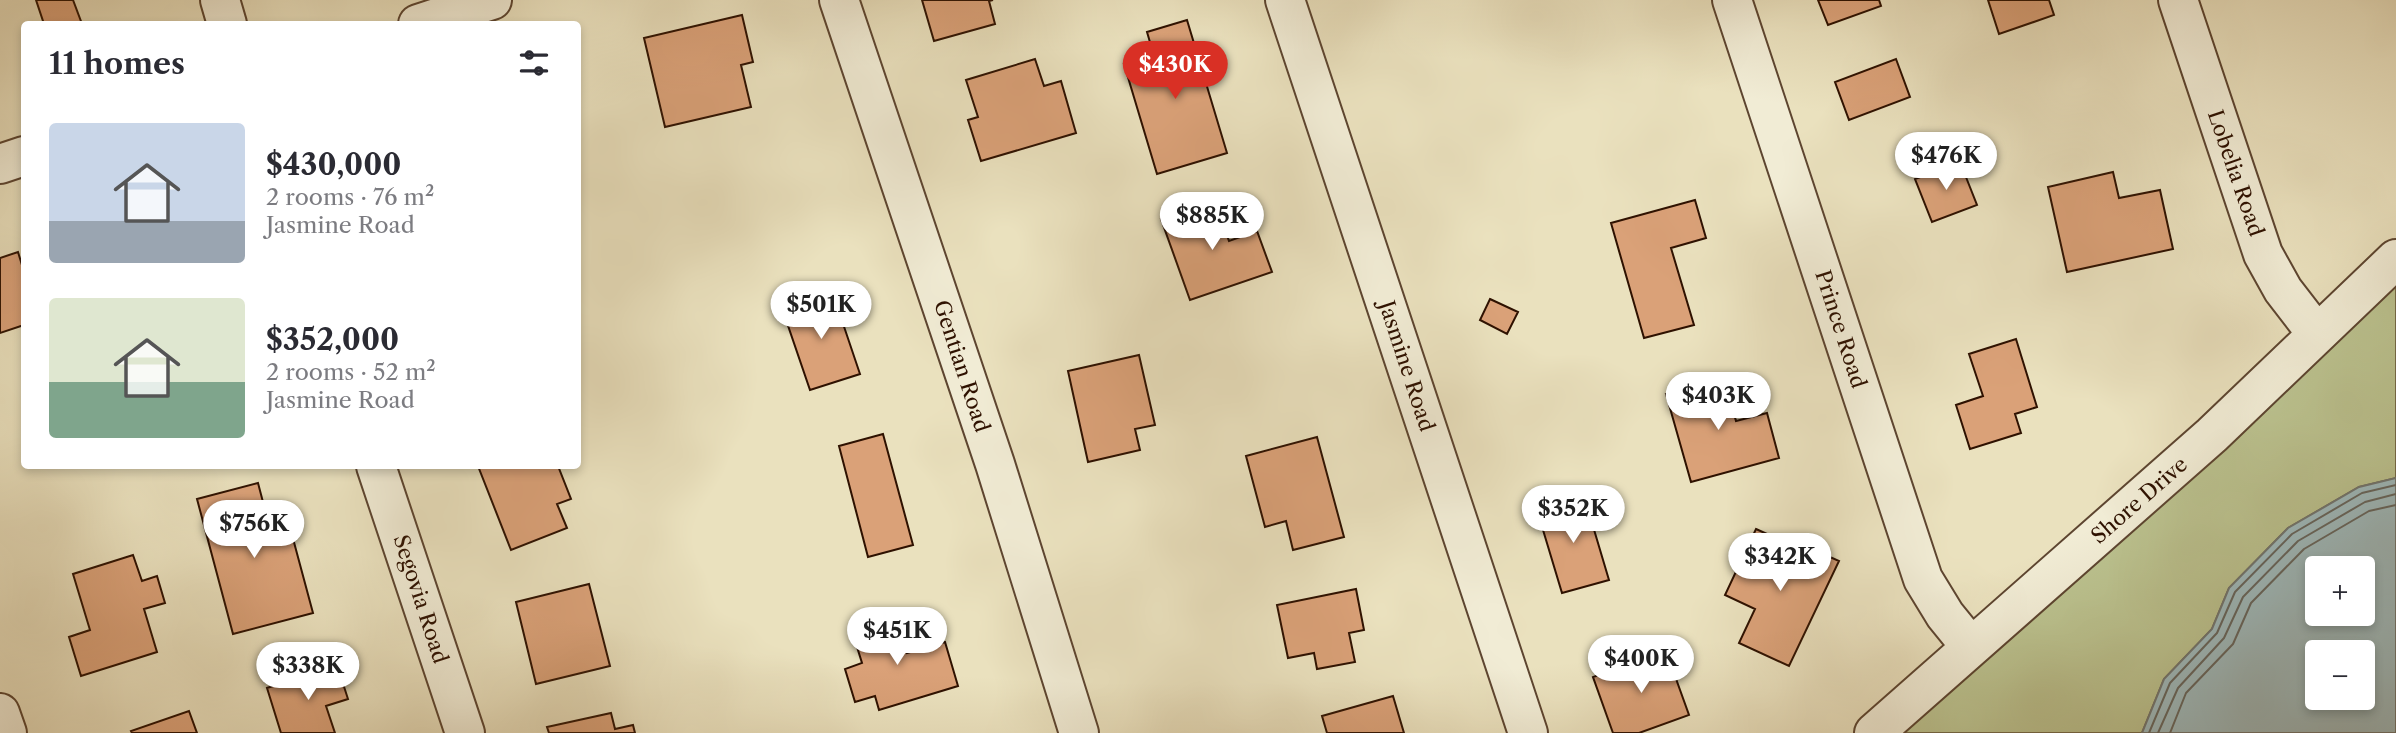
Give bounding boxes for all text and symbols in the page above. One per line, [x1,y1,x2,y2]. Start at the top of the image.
pin: $430K [1126,42,1224,101]
icon: filters [515,44,553,82]
text: 11 homes [49,45,185,82]
text: $430K [1139,50,1211,78]
street label: Lobelia Road [2203,106,2269,240]
pin: $476K [1897,132,1995,192]
text: $476K [1911,141,1981,169]
text: $430,000 [266,146,401,183]
icon: home [105,151,189,235]
text: 2 rooms · 76 m² [266,183,434,211]
pin: $885K [1163,192,1261,252]
text: $885K [1176,201,1248,229]
text: Jasmine Road [266,211,415,239]
street label: Prince Road [1810,267,1872,391]
pin: $501K [772,282,870,341]
text: $501K [787,290,855,318]
street label: Jasmine Road [1373,295,1440,435]
street label: Gentian Road [929,297,995,435]
text: $352,000 [266,321,399,358]
icon: home [105,326,189,410]
text: 2 rooms · 52 m² [266,358,436,386]
pin: $403K [1669,372,1767,432]
text: $403K [1682,381,1754,409]
text: Jasmine Road [266,386,415,414]
street label: Shore Drive [2086,451,2192,549]
pin: $352K [1524,486,1622,545]
text: $352K [1538,494,1608,522]
pin: $756K [205,500,303,560]
text: $756K [219,509,289,537]
street label: Segovia Road [388,532,454,667]
pin: $342K [1731,534,1829,593]
text: $342K [1744,542,1816,570]
map controls [2305,556,2375,710]
button: + [2305,556,2375,626]
pin: $451K [848,608,946,667]
text: $451K [863,616,931,644]
pin: $400K [1592,636,1690,695]
button: − [2305,640,2375,710]
pin: $338K [259,642,357,702]
text: $400K [1604,644,1678,672]
text: $338K [272,651,344,679]

